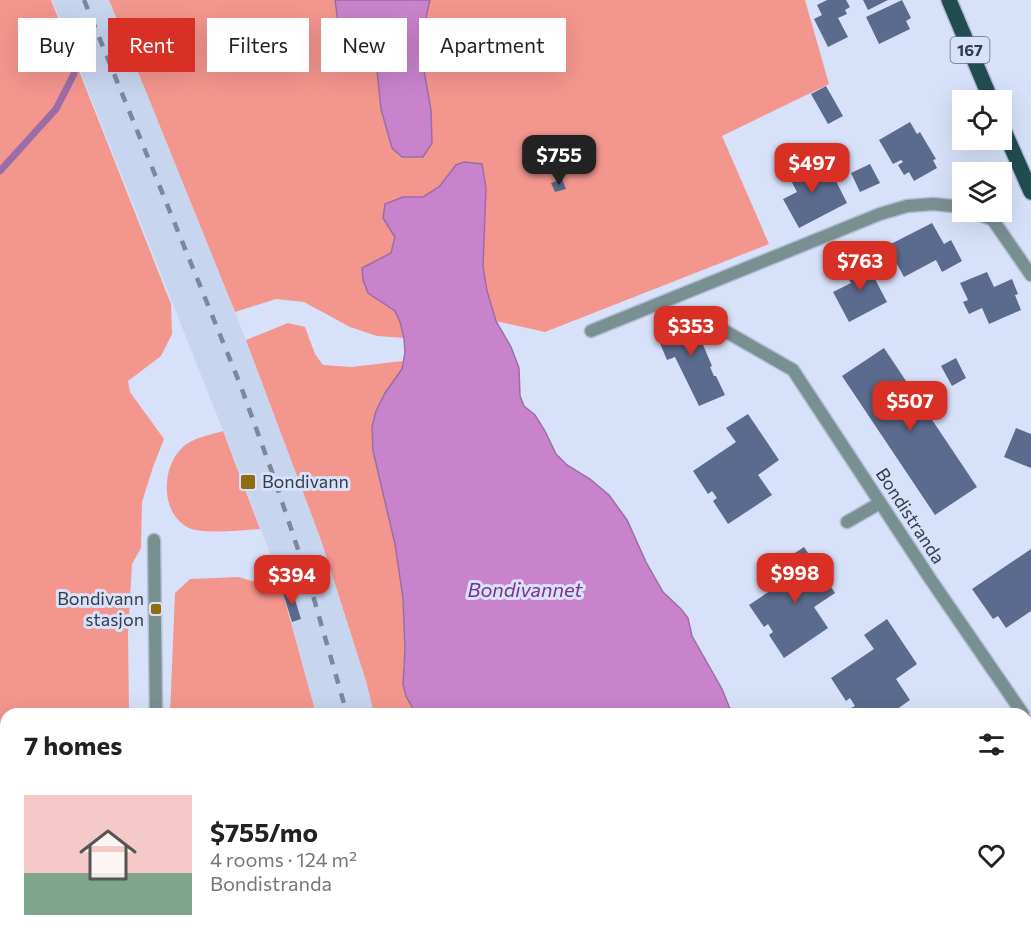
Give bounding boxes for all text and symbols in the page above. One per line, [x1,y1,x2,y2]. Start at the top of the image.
chip: Buy [18,18,96,72]
chip: Rent [108,18,195,72]
chip: Filters [207,18,309,72]
chip: New [321,18,407,72]
chip: Apartment [419,18,566,72]
road number: 167 [950,37,990,63]
map controls [952,90,1012,222]
button: locate [952,90,1012,150]
pin: $755 [523,135,595,186]
text: $755 [536,142,582,166]
pin: $497 [776,143,848,194]
text: $497 [789,150,835,174]
button: layers [952,162,1012,222]
pin: $763 [824,241,896,292]
text: $763 [837,248,883,272]
pin: $353 [655,306,727,357]
text: $353 [668,313,714,337]
pin: $507 [874,381,946,432]
text: $507 [886,388,934,412]
street label: Bondistranda [872,463,950,567]
place label: Bondivann [262,470,349,492]
marker: Bondivann [239,473,257,491]
pin: $998 [759,553,831,604]
pin: $394 [256,555,328,606]
text: $998 [771,560,819,584]
text: $394 [268,562,316,586]
water label: Bondivannet [467,577,583,601]
place label: Bondivann stasjon [57,587,144,630]
marker: Bondivann stasjon [149,602,163,616]
icon: filters [975,728,1008,761]
text: 7 homes [24,729,122,760]
text: $755/mo [210,816,318,847]
icon: home [72,819,144,891]
icon: heart [975,839,1008,872]
text: 4 rooms · 124 m² [210,847,357,871]
text: Bondistranda [210,871,332,895]

